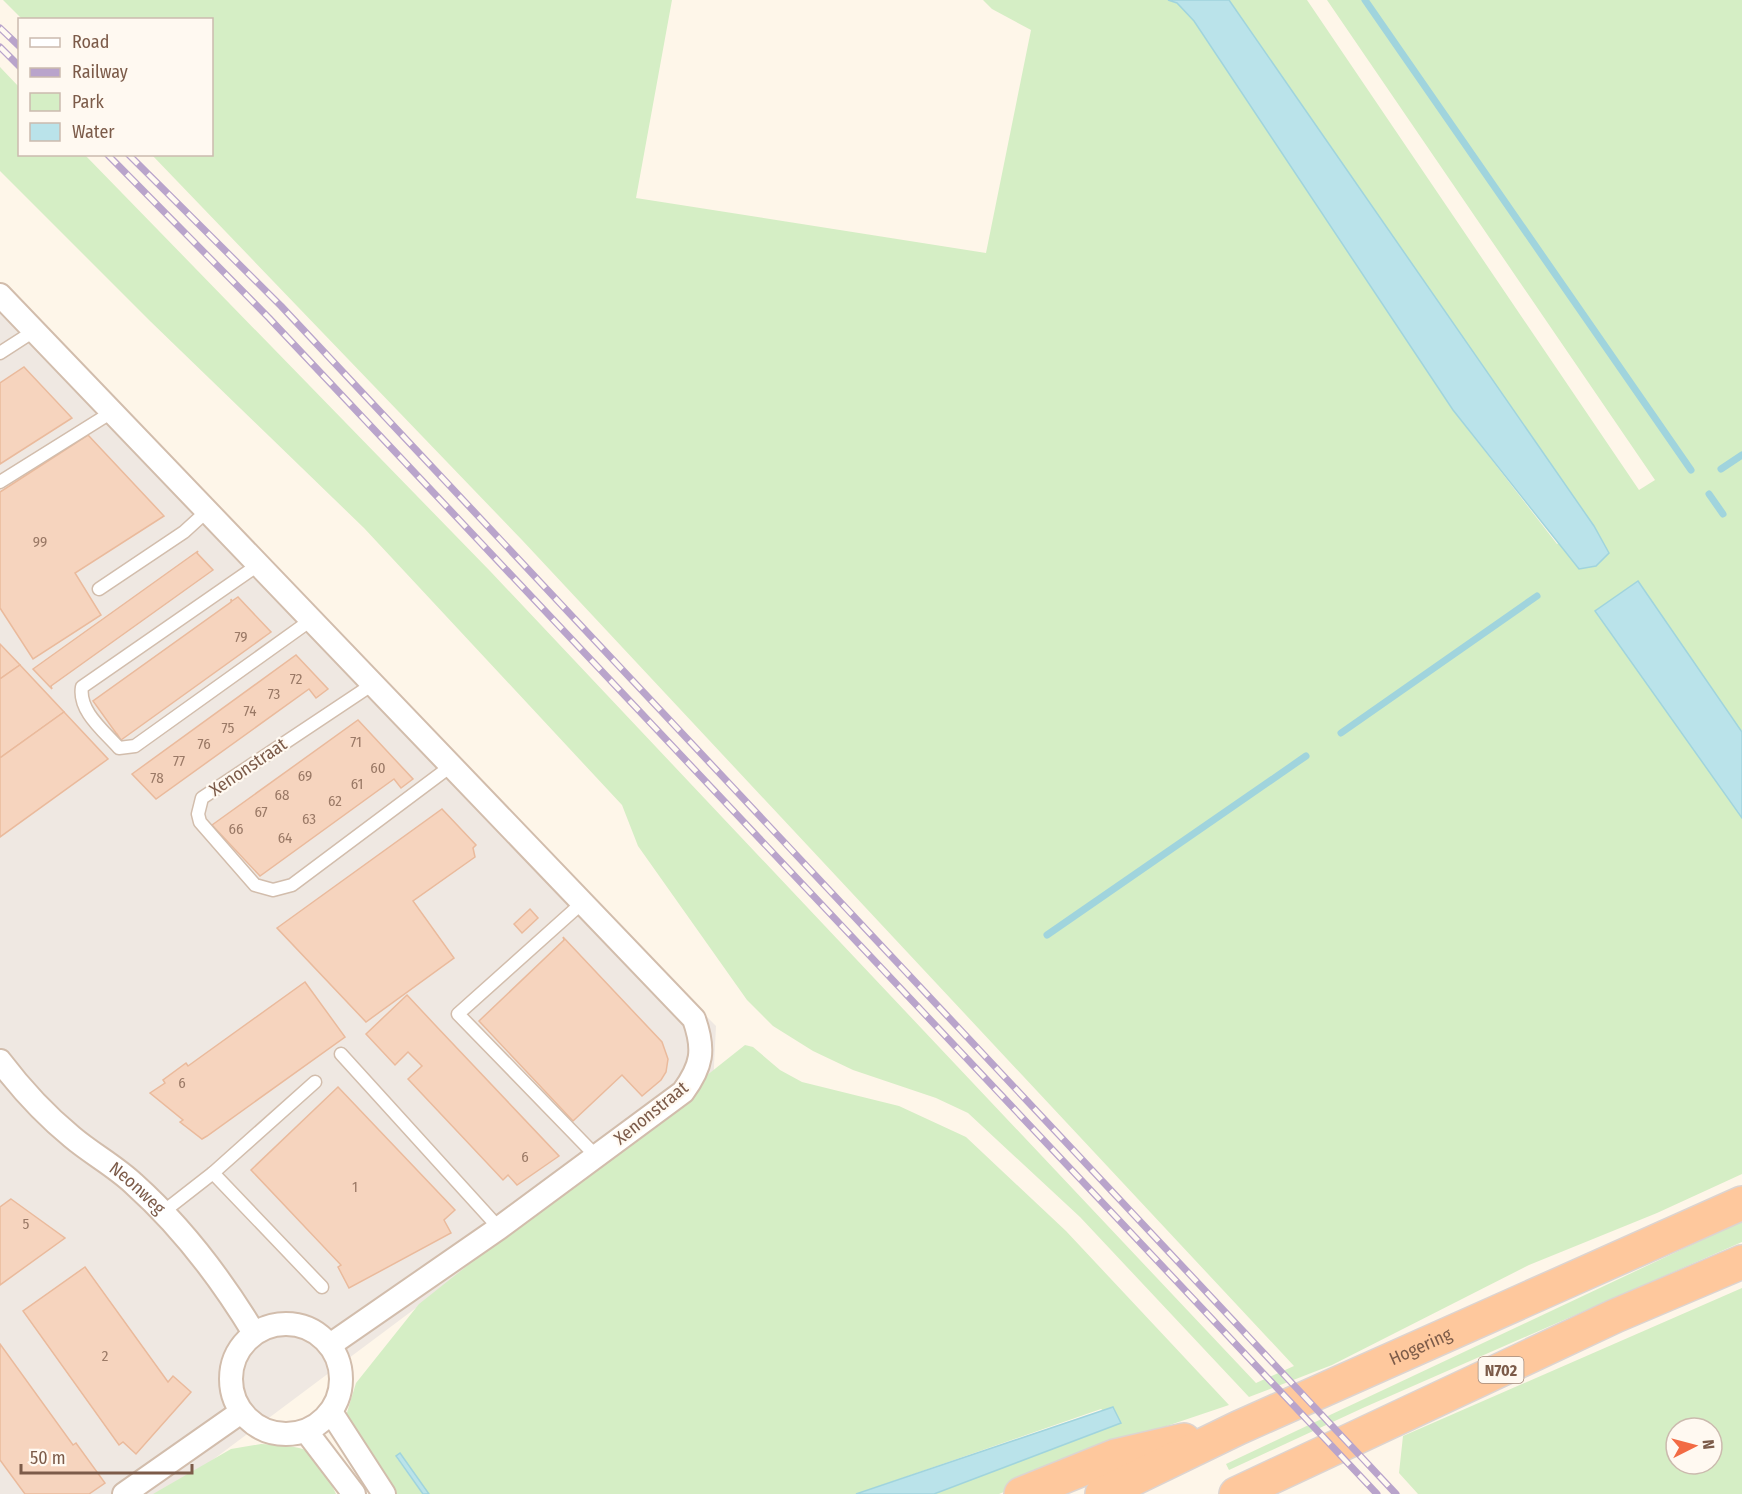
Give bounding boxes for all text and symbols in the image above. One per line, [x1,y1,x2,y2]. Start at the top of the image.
legend [18,18,213,156]
text: Road [72,31,109,53]
text: Railway [72,61,128,83]
text: Park [72,91,105,113]
text: Water [72,121,115,143]
house number: 99 [33,533,47,551]
house number: 79 [234,628,248,646]
house number: 72 [290,670,303,688]
house number: 73 [268,685,281,703]
house number: 74 [244,702,256,720]
house number: 75 [222,719,234,737]
street label: Xenonstraat [205,733,291,801]
house number: 71 [350,733,362,751]
house number: 76 [197,735,211,753]
house number: 77 [173,752,185,770]
house number: 60 [370,759,386,777]
house number: 69 [298,767,312,785]
house number: 78 [150,769,164,787]
house number: 61 [351,775,363,793]
house number: 68 [275,786,289,804]
house number: 62 [328,792,342,810]
house number: 67 [254,803,268,821]
house number: 63 [302,810,316,828]
house number: 66 [229,820,243,838]
house number: 64 [278,829,292,847]
house number: 6 [178,1074,186,1092]
street label: Xenonstraat [610,1077,692,1149]
house number: 6 [521,1148,529,1166]
street label: Neonweg [105,1157,170,1219]
house number: 1 [352,1178,358,1196]
house number: 5 [23,1215,30,1233]
street label: Hogering [1386,1323,1456,1370]
house number: 2 [102,1347,109,1365]
road number: N702 [1478,1357,1524,1383]
north arrow [1664,1416,1724,1476]
scale bar [21,1437,192,1475]
text: N [1698,1439,1718,1450]
text: 50 m [30,1447,66,1469]

